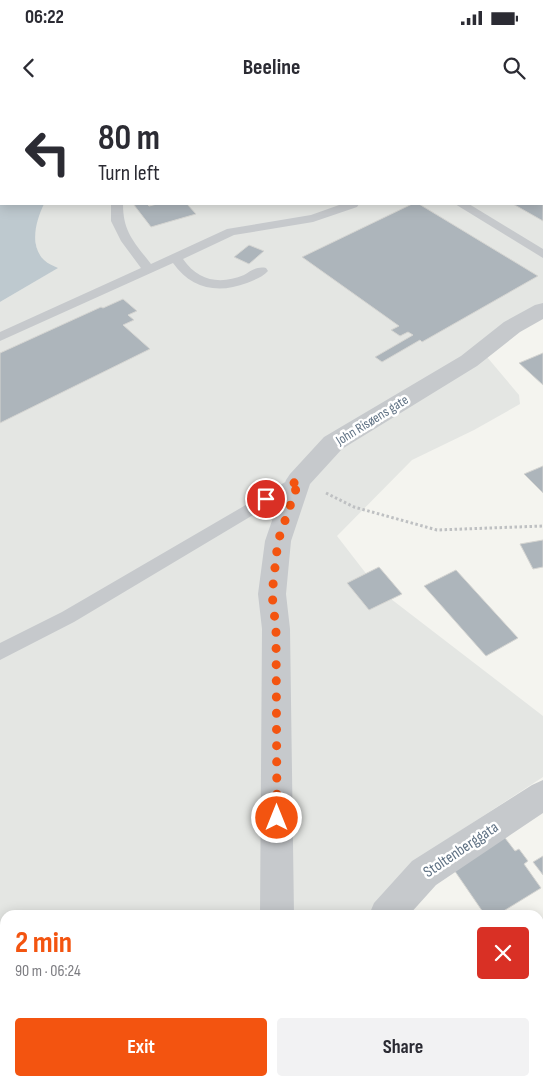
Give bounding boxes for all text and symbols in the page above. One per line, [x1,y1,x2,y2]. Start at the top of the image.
text: 06:22 [25,6,64,29]
icon: back [15,54,43,82]
text: Beeline [243,54,300,81]
icon: search [500,54,528,82]
text: 80 m [98,117,160,160]
icon: left [15,120,80,185]
text: Turn left [98,160,160,187]
street label: John Risøens gate [332,391,411,450]
pin [245,478,287,520]
icon: arrive [252,485,280,513]
position arrow [250,791,302,843]
street label: Stoltenberggata [420,818,502,882]
text: 2 min [15,925,72,961]
button: close [477,927,529,979]
text: 90 m · 06:24 [15,962,81,981]
button: Exit [15,1018,267,1076]
button: Share [277,1018,529,1076]

